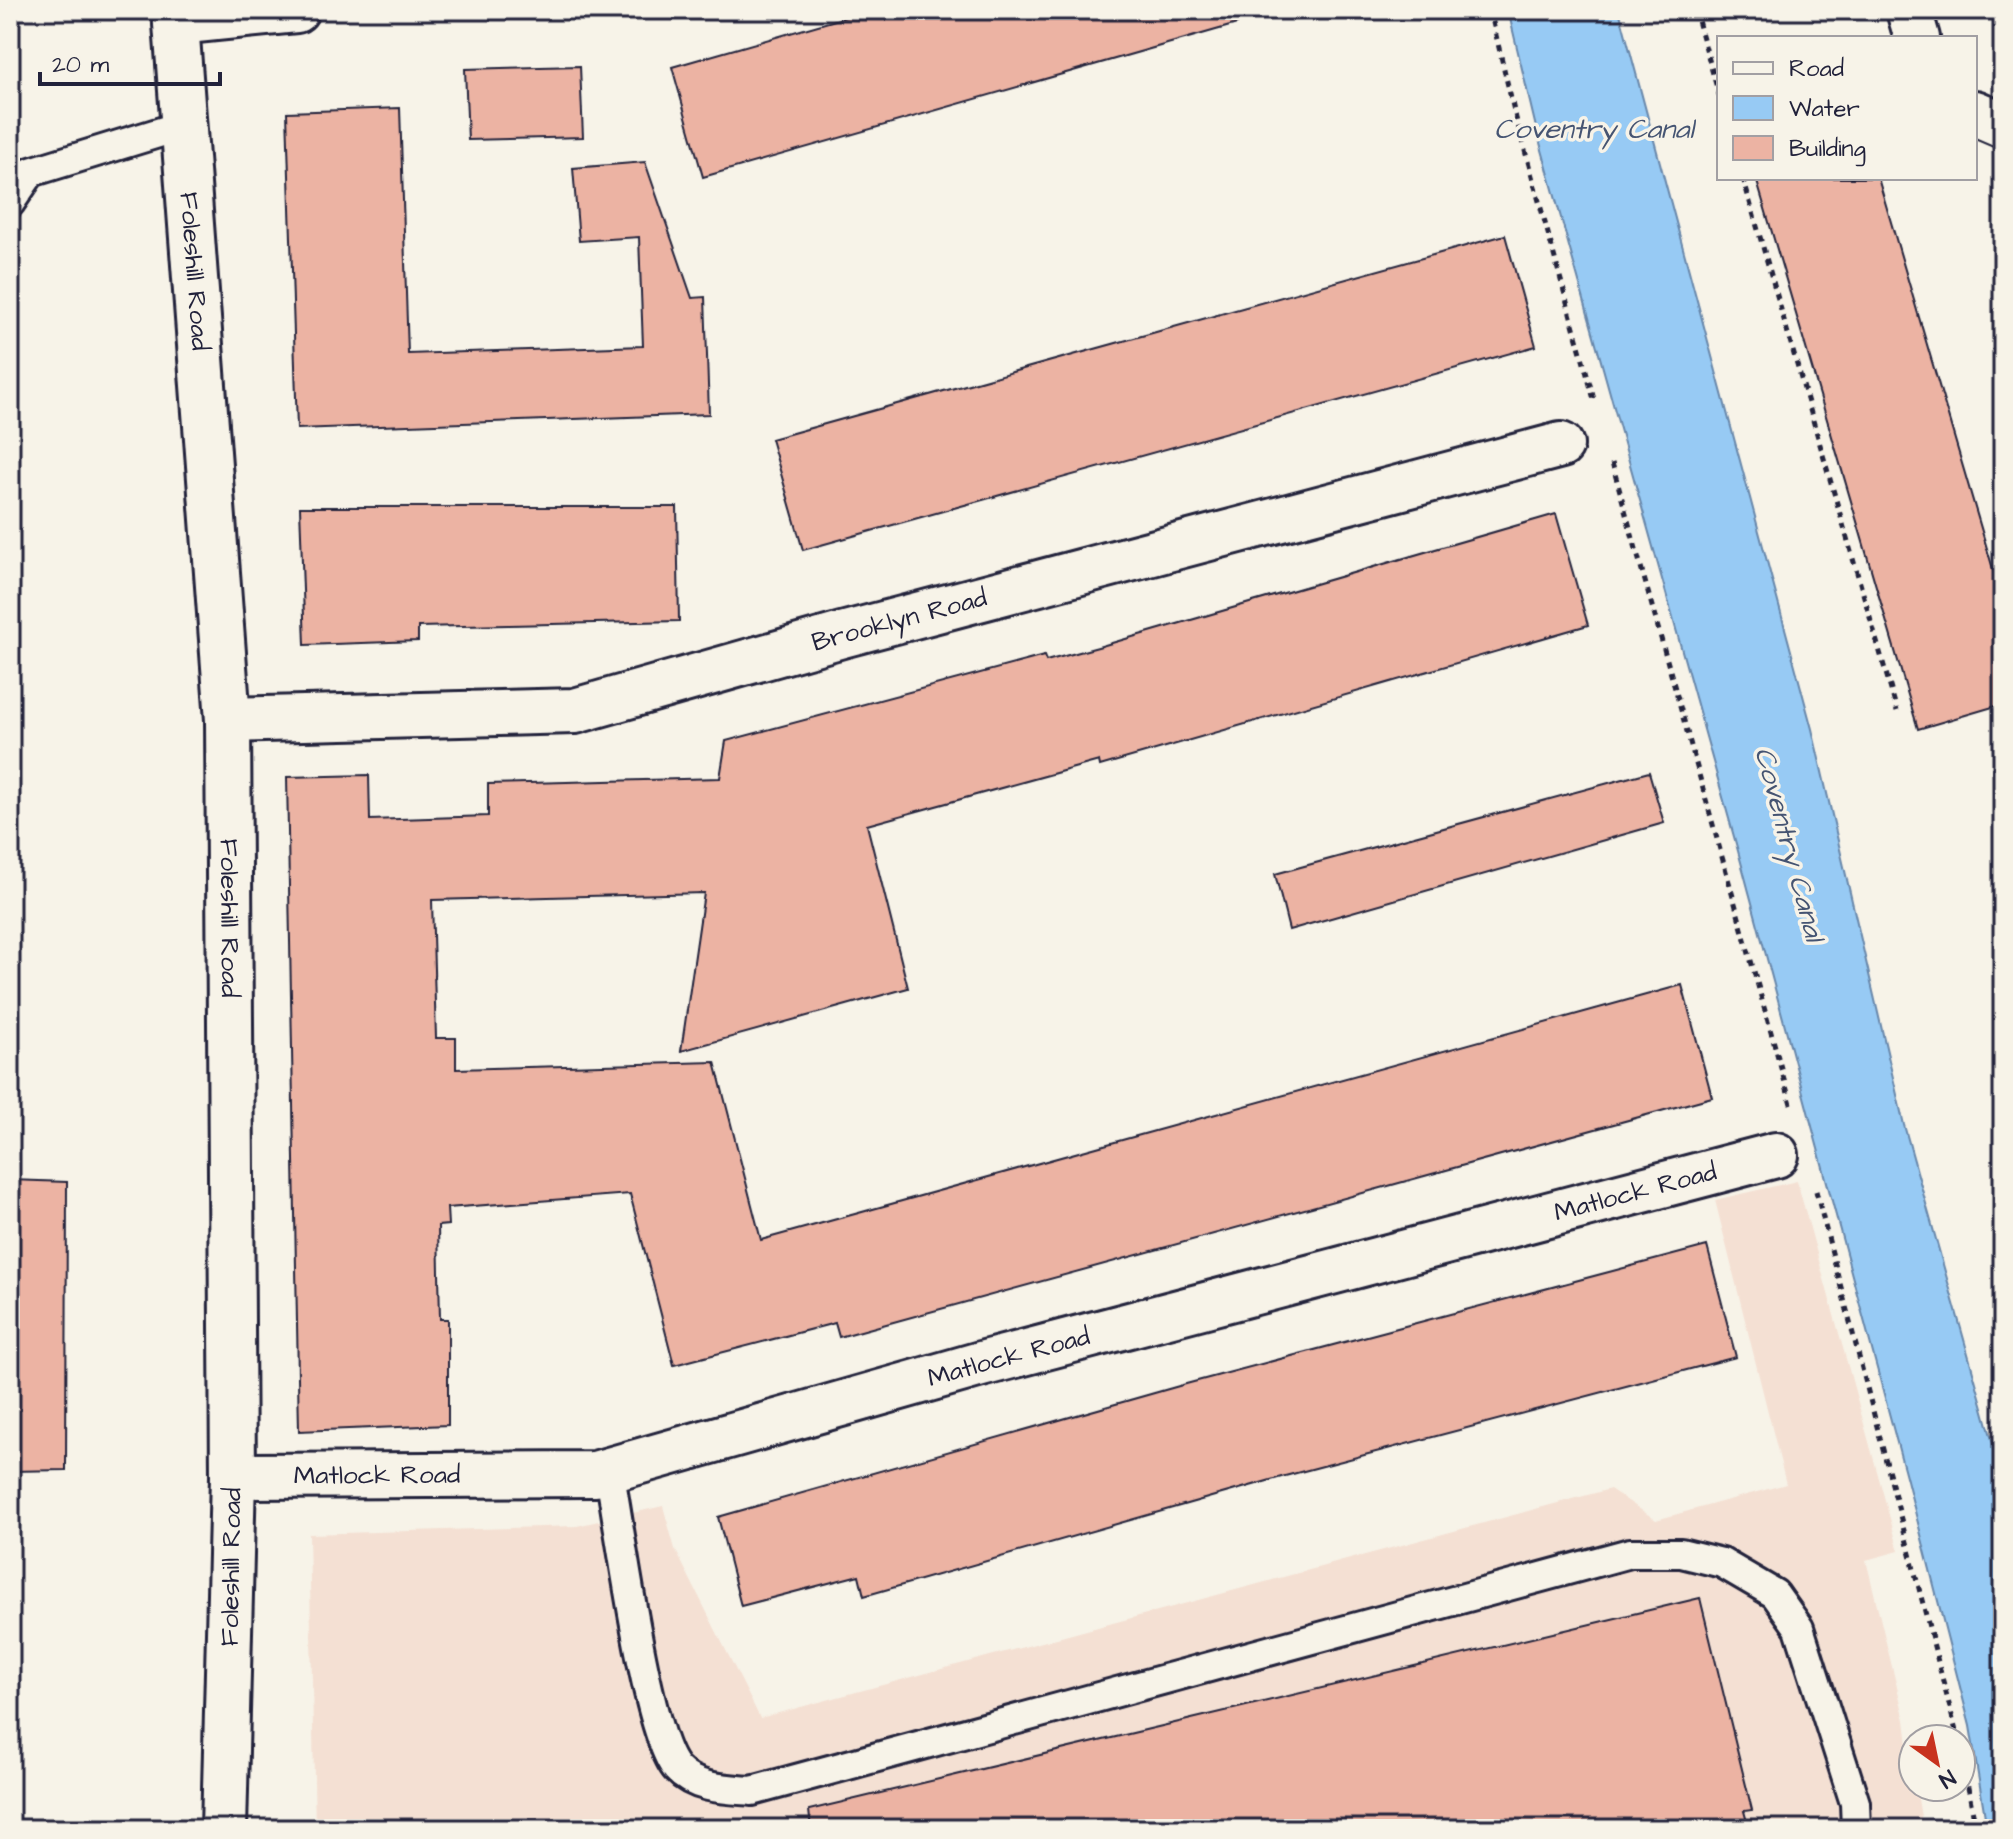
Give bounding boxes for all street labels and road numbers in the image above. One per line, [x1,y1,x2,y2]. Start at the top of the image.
street label: Foleshill Road [171,191,218,352]
street label: Brooklyn Road [808,580,991,661]
street label: Foleshill Road [211,838,248,998]
street label: Matlock Road [1550,1153,1721,1231]
street label: Matlock Road [923,1318,1094,1396]
street label: Matlock Road [294,1457,460,1494]
street label: Foleshill Road [212,1487,250,1647]

